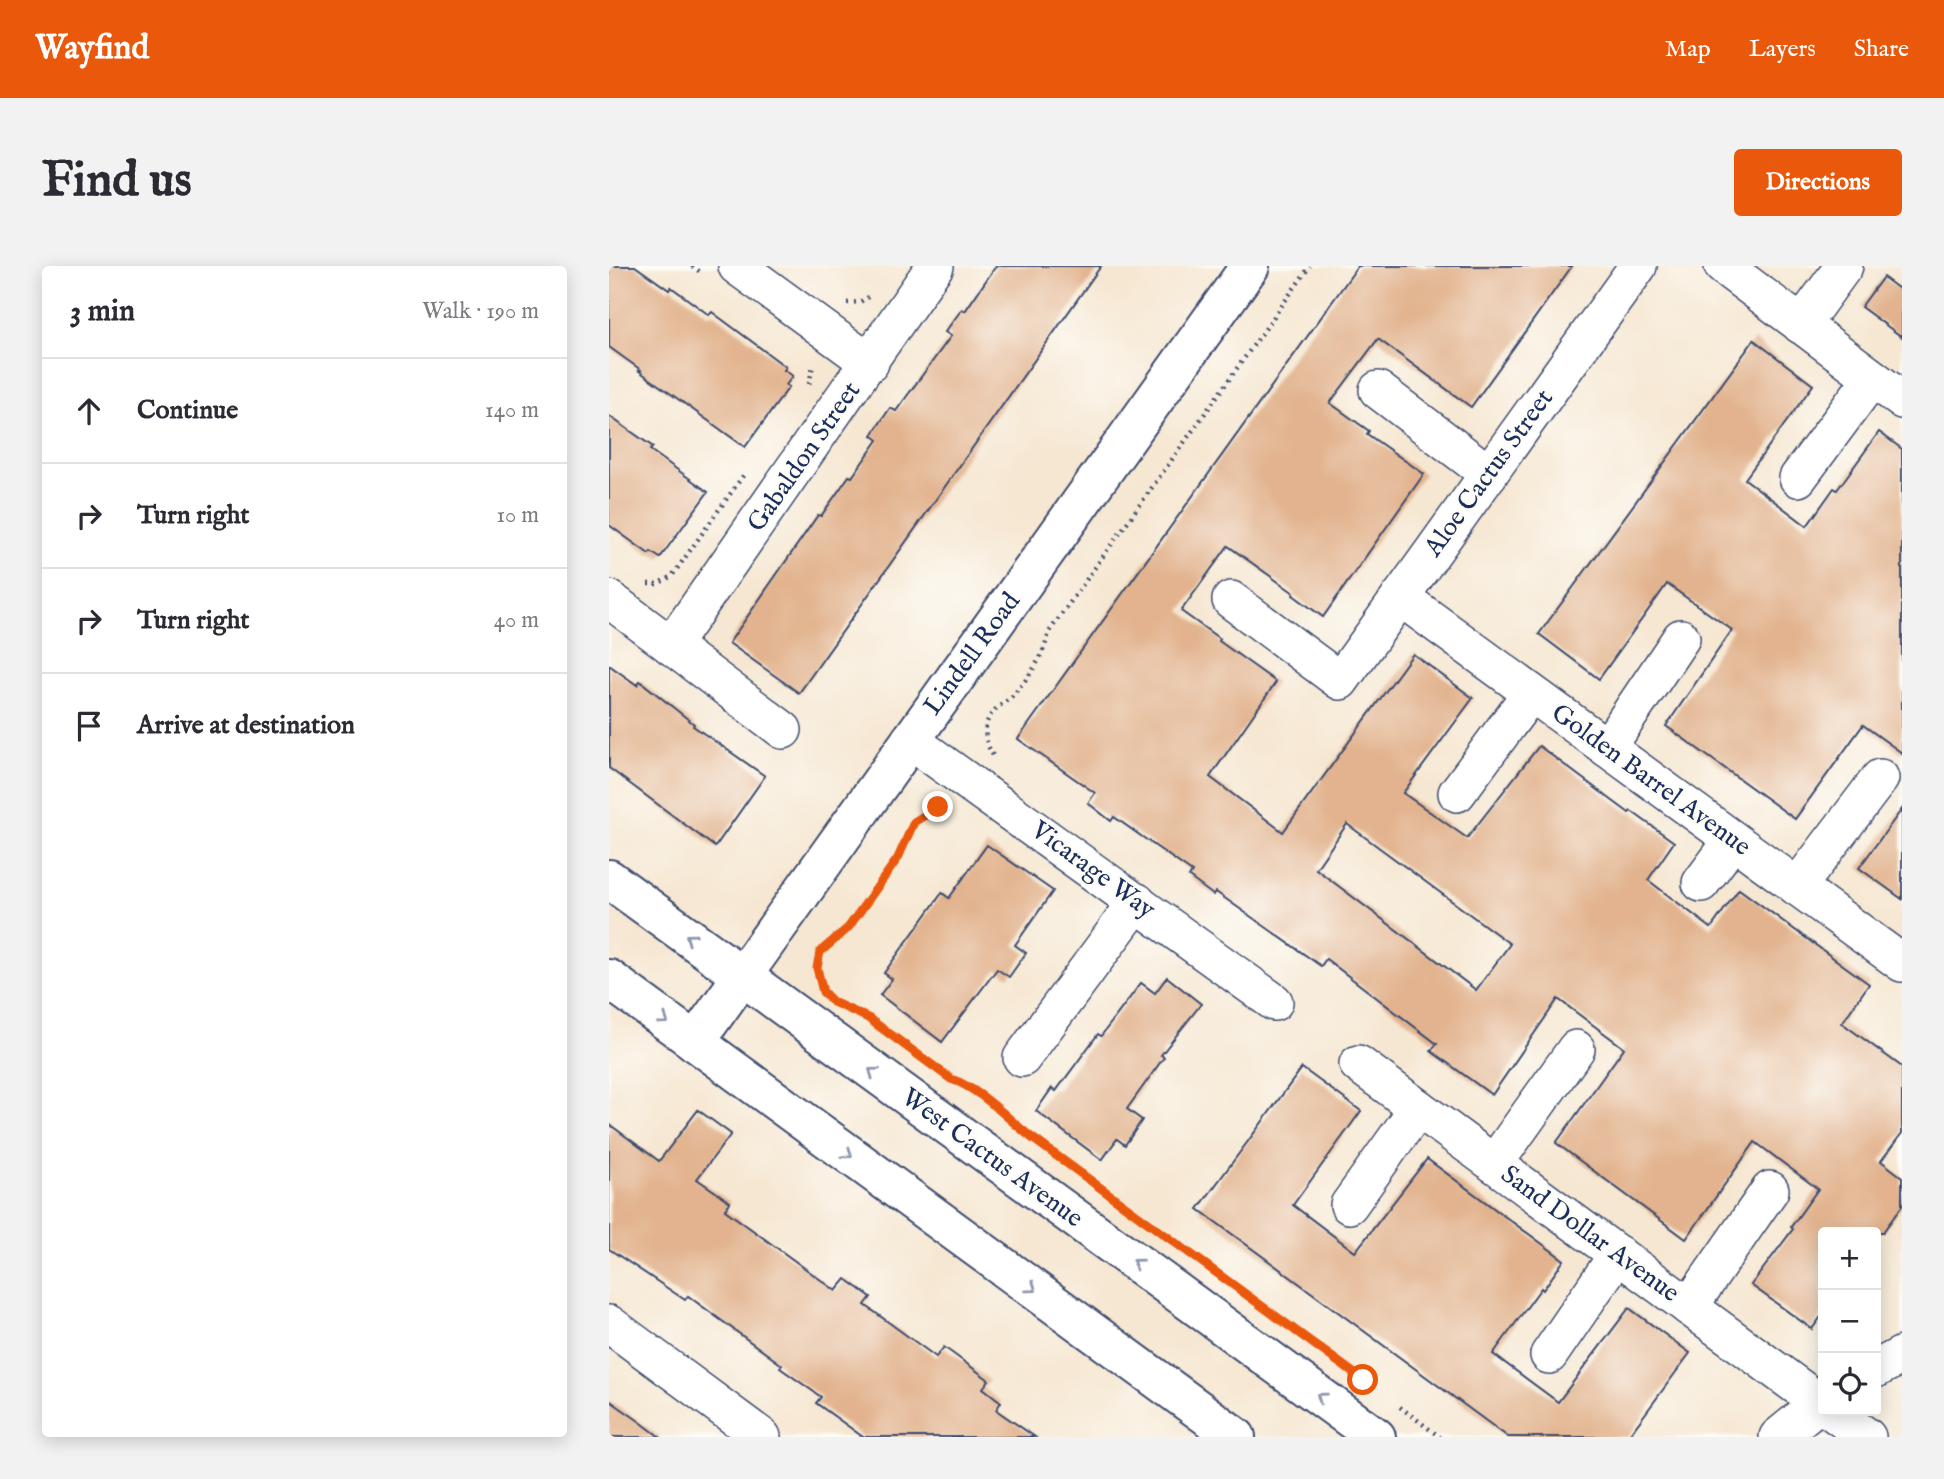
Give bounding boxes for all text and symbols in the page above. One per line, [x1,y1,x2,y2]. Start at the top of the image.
text: Wayfind [35,28,149,70]
text: Map [1665,34,1711,65]
text: Layers [1749,34,1816,65]
text: Share [1854,34,1909,65]
button: Directions [1734,149,1902,216]
text: Find us [42,151,192,213]
text: 3 min [70,293,135,331]
text: Walk · 190 m [422,297,539,326]
street label: Gabaldon Street [740,375,868,539]
street label: Aloe Cactus Street [1417,383,1561,564]
icon: ahead [70,392,108,430]
text: Continue [137,394,238,427]
text: 140 m [485,396,539,425]
icon: right [70,497,108,535]
text: Turn right [137,499,250,532]
text: 10 m [496,501,539,530]
street label: Lindell Road [916,586,1028,722]
icon: right [70,602,108,640]
text: Turn right [137,604,250,637]
text: 40 m [494,606,539,635]
street label: Golden Barrel Avenue [1545,697,1757,864]
icon: arrive [70,707,108,745]
text: Arrive at destination [137,709,355,742]
route end [922,791,953,822]
street label: Vicarage Way [1024,813,1162,926]
one-way arrow [685,933,697,946]
one-way arrow [656,1011,669,1024]
one-way arrow [869,1067,881,1080]
street label: West Cactus Avenue [895,1081,1089,1235]
one-way arrow [840,1146,853,1158]
street label: Sand Dollar Avenue [1494,1158,1686,1310]
map controls [1818,1227,1881,1416]
button: + [1818,1227,1881,1290]
one-way arrow [1132,1259,1145,1271]
one-way arrow [1024,1280,1037,1292]
button: − [1818,1290,1881,1353]
button: locate [1818,1353,1881,1416]
route start [1347,1364,1378,1395]
one-way arrow [1316,1393,1329,1405]

